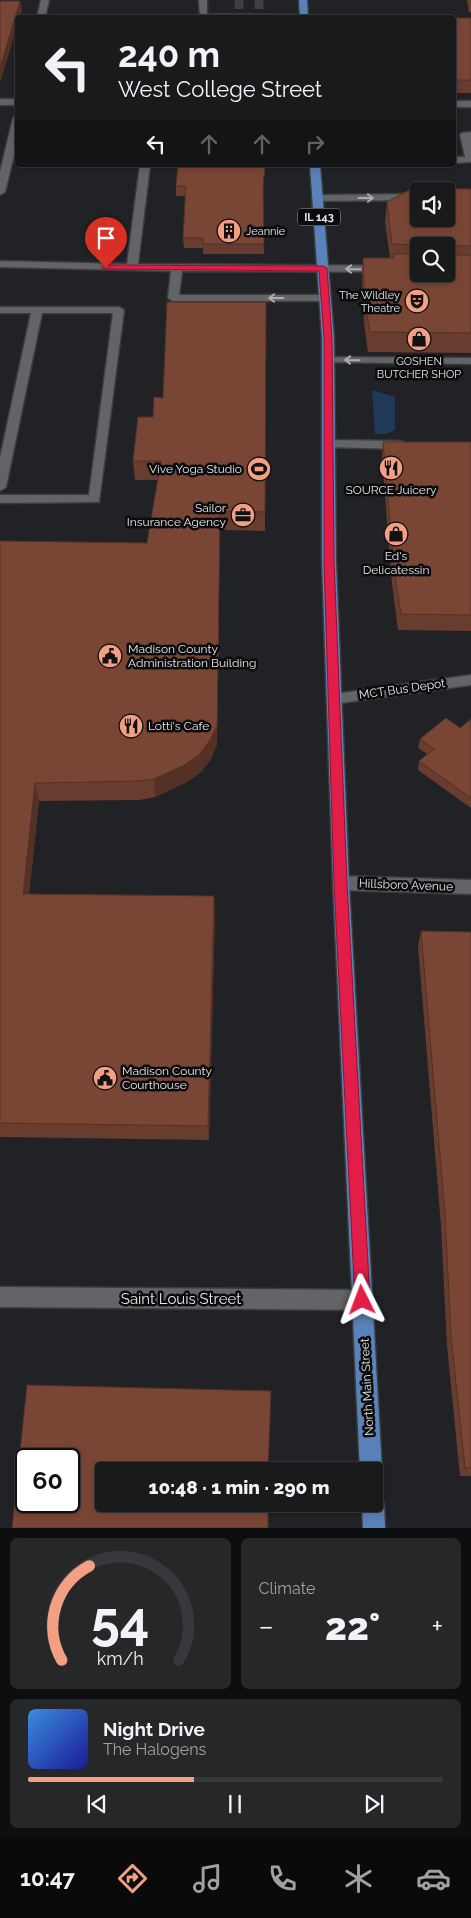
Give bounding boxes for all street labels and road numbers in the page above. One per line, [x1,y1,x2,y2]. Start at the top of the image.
road number: IL 143 [298,208,340,226]
street label: MCT Bus Depot [358,676,446,702]
street label: Hillsboro Avenue [359,876,453,894]
street label: Saint Louis Street [121,1290,241,1308]
street label: North Main Street [357,1338,377,1436]

